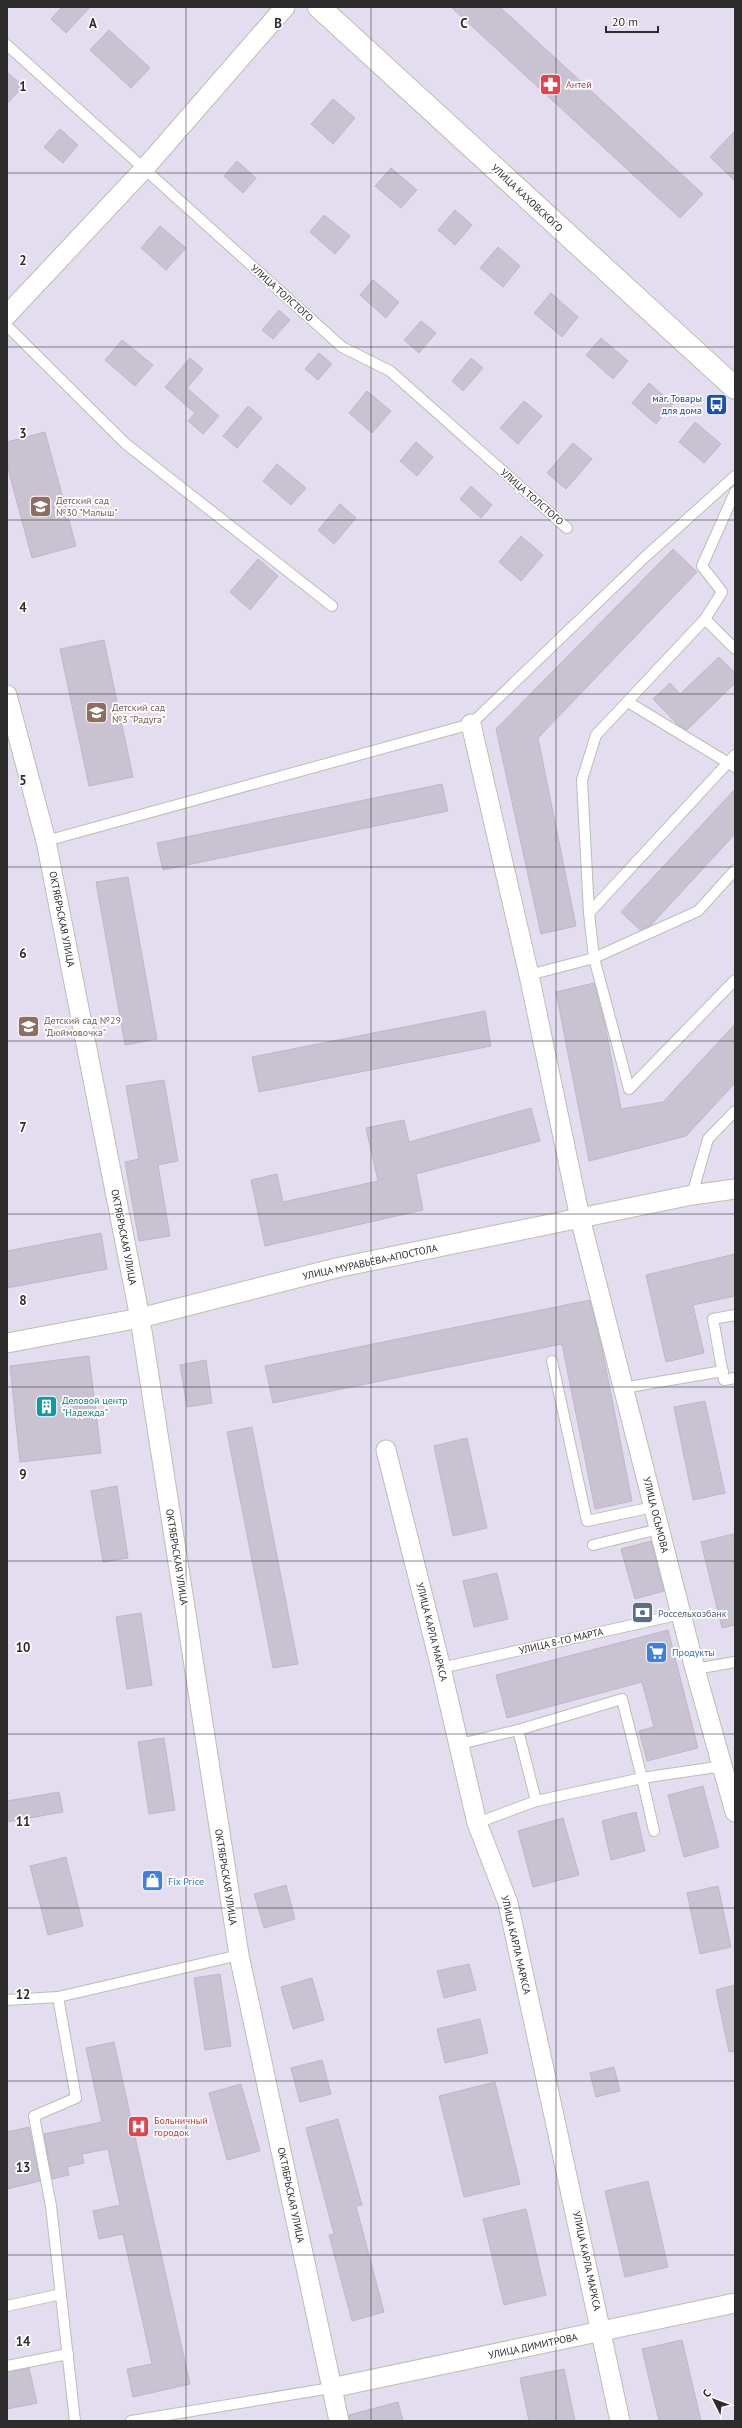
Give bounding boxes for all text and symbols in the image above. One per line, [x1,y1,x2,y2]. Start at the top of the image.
scale bar [606,8,658,34]
text: 20 m [612,14,638,29]
text: A [89,15,97,32]
text: B [274,15,282,32]
text: C [460,15,468,32]
pharmacy icon: Антей [537,71,563,97]
text: 1 [19,78,27,95]
place label: Антей [566,78,592,91]
street label: УЛИЦА КАХОВСКОГО [489,161,566,235]
text: 2 [19,252,27,269]
street label: УЛИЦА ТОЛСТОГО [248,262,316,325]
bus stop icon: маг. Товары для дома [704,391,730,417]
place label: маг. Товары для дома [652,392,702,417]
text: 3 [19,425,27,442]
street label: УЛИЦА ТОЛСТОГО [498,466,566,528]
school or university icon: Детский сад №30 "Малыш" [28,493,54,519]
place label: Детский сад №30 "Малыш" [56,494,118,519]
text: 4 [19,599,27,616]
school or university icon: Детский сад №3 "Радуга" [84,700,110,726]
place label: Детский сад №3 "Радуга" [112,701,166,726]
text: 5 [19,772,27,789]
street label: ОКТЯБРЬСКАЯ УЛИЦА [46,870,78,968]
text: 6 [19,945,27,962]
school or university icon: Детский сад №29 "Дюймовочка" [16,1013,42,1039]
place label: Детский сад №29 "Дюймовочка" [44,1014,121,1039]
text: 7 [19,1119,27,1136]
street label: ОКТЯБРЬСКАЯ УЛИЦА [108,1188,140,1286]
street label: УЛИЦА МУРАВЬЁВА-АПОСТОЛА [301,1241,439,1283]
text: 8 [19,1292,27,1309]
building icon: Деловой центр "Надежда" [33,1393,59,1419]
place label: Деловой центр "Надежда" [62,1394,128,1419]
text: 9 [19,1466,27,1483]
street label: УЛИЦА ОСЬМОВА [640,1476,672,1554]
street label: ОКТЯБРЬСКАЯ УЛИЦА [163,1508,191,1606]
street label: УЛИЦА КАРЛА МАРКСА [413,1581,451,1683]
bank icon: Россельхозбанк [630,1600,656,1626]
place label: Россельхозбанк [658,1607,727,1620]
street label: УЛИЦА 8-ГО МАРТА [518,1625,604,1657]
text: 10 [16,1639,30,1656]
supermarket icon: Продукты [644,1639,670,1665]
place label: Продукты [672,1646,715,1659]
text: 11 [16,1813,30,1830]
street label: ОКТЯБРЬСКАЯ УЛИЦА [212,1828,240,1926]
shop icon: Fix Price [139,1868,165,1894]
place label: Fix Price [168,1875,204,1888]
street label: УЛИЦА КАРЛА МАРКСА [498,1894,534,1996]
text: 12 [16,1986,30,2003]
hospital icon: Больничный городок [125,2113,151,2139]
place label: Больничный городок [154,2114,208,2139]
street label: ОКТЯБРЬСКАЯ УЛИЦА [275,2146,308,2244]
text: 13 [16,2159,30,2176]
street label: УЛИЦА КАРЛА МАРКСА [570,2210,604,2312]
street label: УЛИЦА ДИМИТРОВА [487,2330,579,2362]
text: 14 [16,2333,31,2350]
north arrow [694,2380,734,2420]
text: С [699,2386,714,2400]

